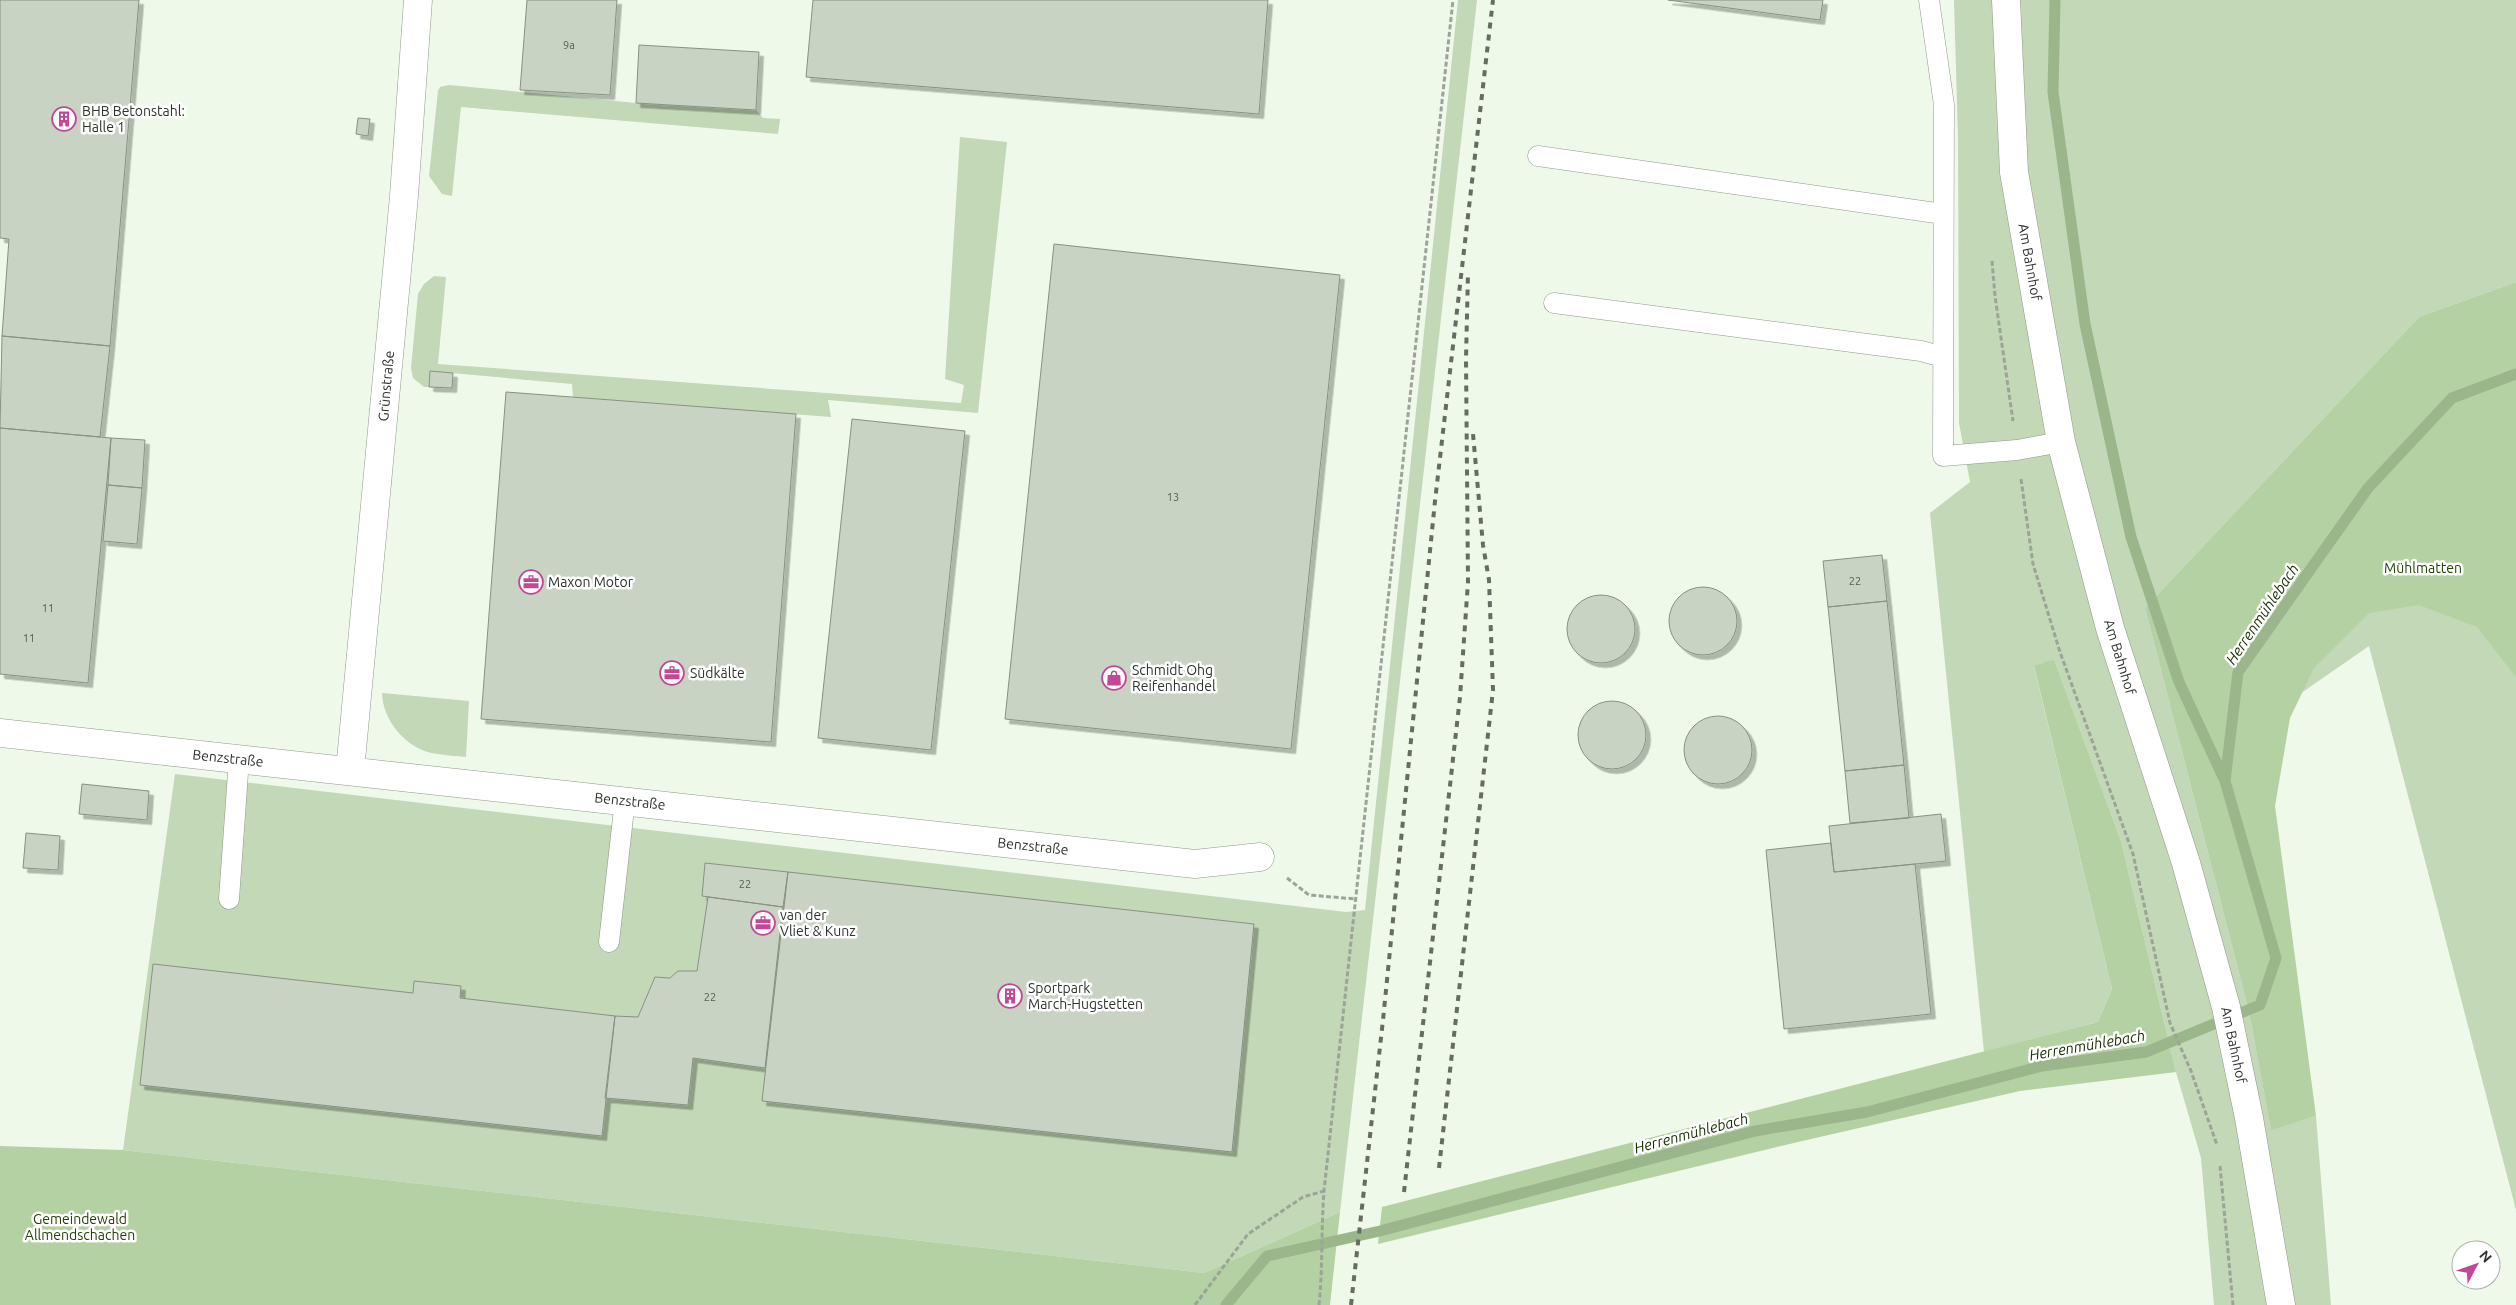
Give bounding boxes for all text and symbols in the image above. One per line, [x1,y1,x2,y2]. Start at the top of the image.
house number: 9a [563,39,575,51]
place label: BHB Betonstahl: Halle 1 [82,103,185,135]
building icon: BHB Betonstahl: Halle 1 [51,106,77,132]
street label: Am Bahnhof [2015,222,2045,302]
street label: Grünstraße [375,350,397,422]
house number: 13 [1167,491,1179,503]
park label: Mühlmatten [2384,560,2462,576]
water label: Herrenmühlebach [2222,561,2302,667]
office icon: Maxon Motor [518,569,544,595]
place label: Maxon Motor [548,574,634,590]
house number: 22 [1849,575,1861,587]
house number: 11 [42,602,54,614]
street label: Am Bahnhof [2101,617,2139,697]
house number: 11 [23,632,35,644]
office icon: Südkälte [659,660,685,686]
place label: Schmidt Ohg Reifenhandel [1132,662,1216,694]
place label: Südkälte [690,665,745,681]
shop icon: Schmidt Ohg Reifenhandel [1101,665,1127,691]
street label: Benzstraße [192,746,264,770]
street label: Benzstraße [594,789,666,813]
street label: Benzstraße [997,834,1069,858]
house number: 22 [739,878,751,890]
place label: van der Vliet & Kunz [780,907,856,939]
office icon: van der Vliet & Kunz [750,910,776,936]
place label: Sportpark March-Hugstetten [1028,980,1143,1012]
building icon: Sportpark March-Hugstetten [997,983,1023,1009]
house number: 22 [704,991,716,1003]
street label: Am Bahnhof [2218,1005,2250,1085]
water label: Herrenmühlebach [2028,1026,2146,1064]
water label: Herrenmühlebach [1632,1110,1750,1156]
park label: Gemeindewald Allmendschachen [25,1211,135,1243]
north arrow [2451,1240,2501,1290]
text: N [2476,1247,2495,1266]

